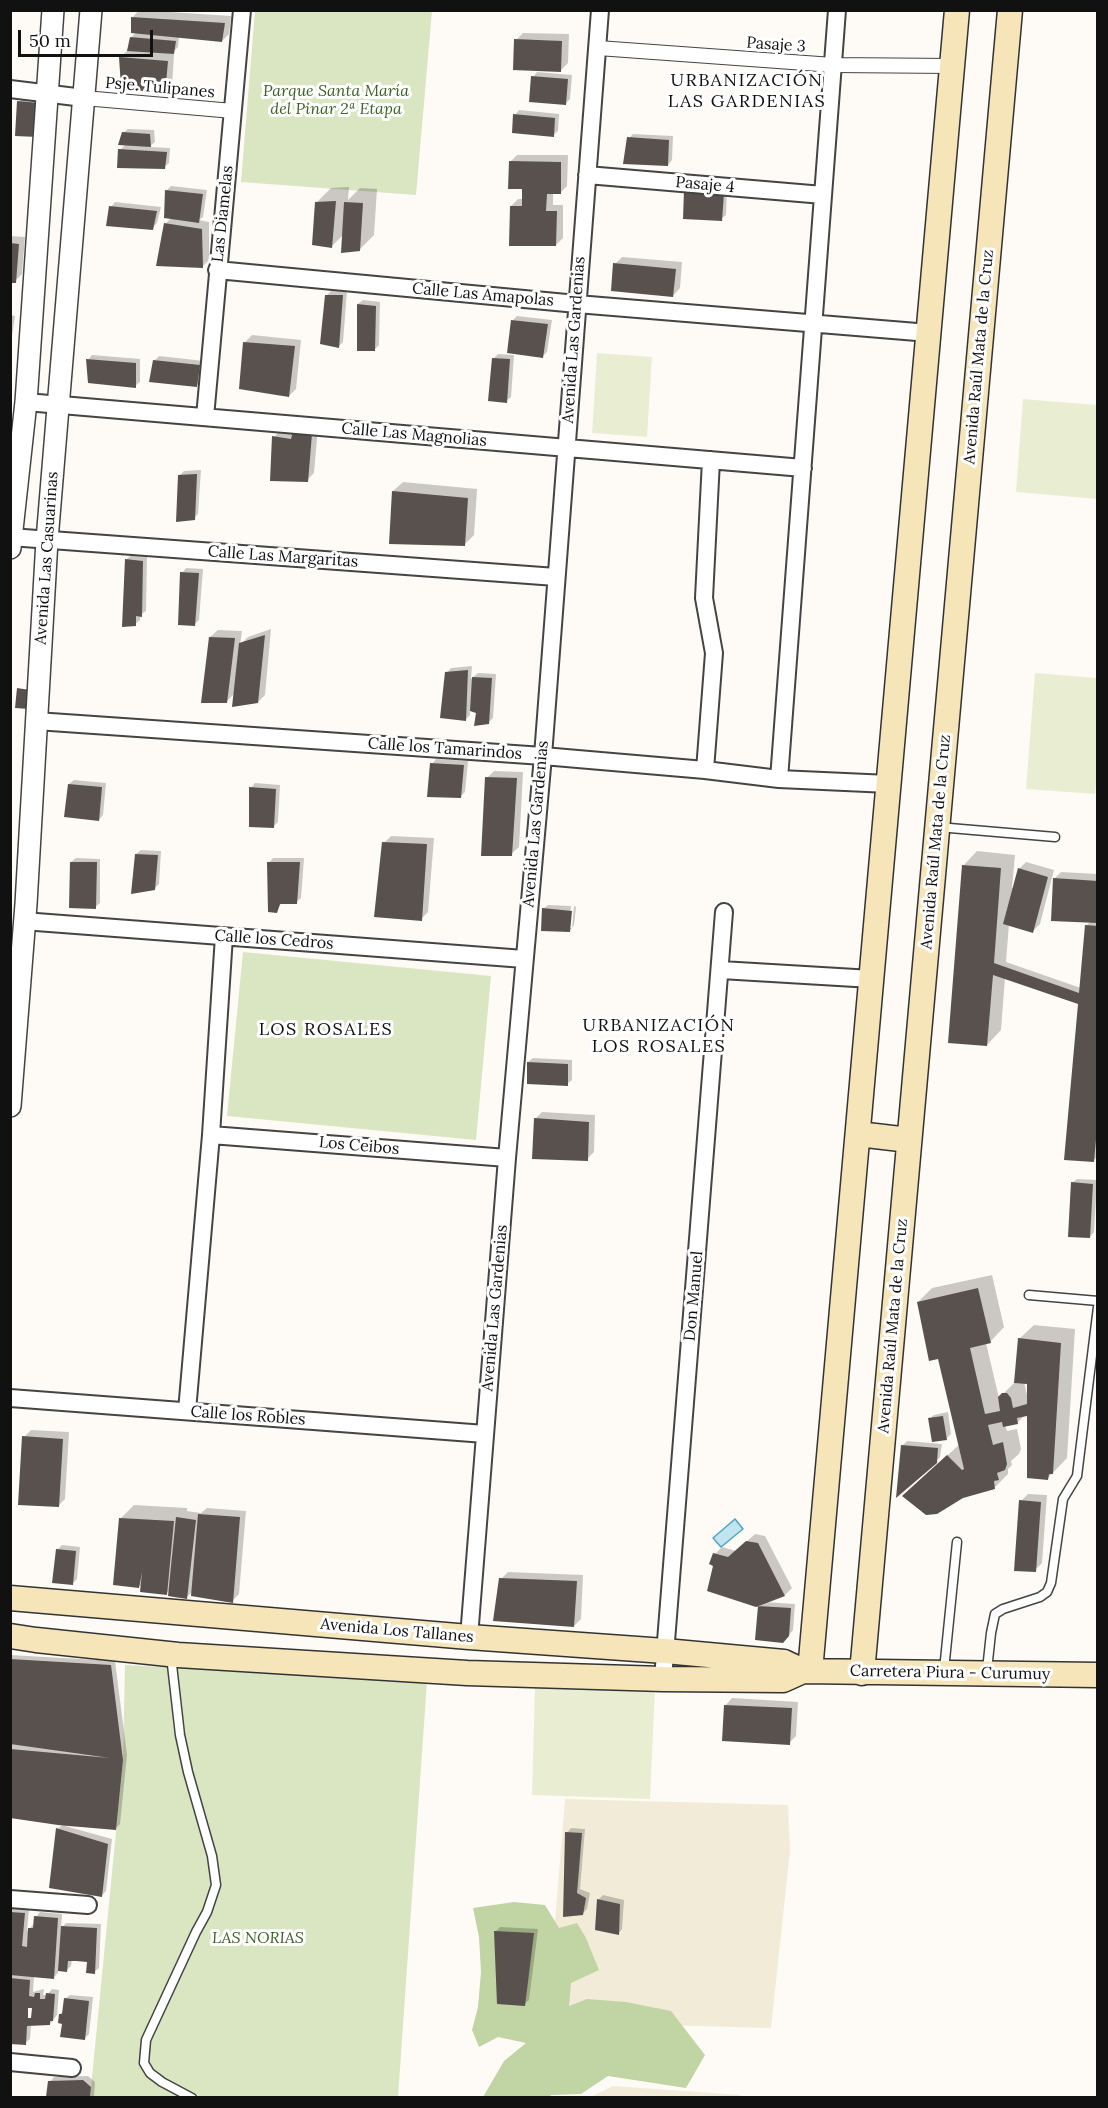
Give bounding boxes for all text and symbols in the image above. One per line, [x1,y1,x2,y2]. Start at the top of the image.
scale bar [21,18,156,56]
text: 50 m [29,29,71,52]
street label: Pasaje 3 [746,33,806,57]
district label: URBANIZACIÓN LAS GARDENIAS [668,70,826,112]
street label: Psje. Tulipanes [104,74,216,102]
park label: Parque Santa María del Pinar 2ª Etapa [263,81,409,119]
street label: Las Diamelas [208,165,238,263]
street label: Pasaje 4 [675,173,735,197]
street label: Avenida Raúl Mata de la Cruz [960,249,998,465]
street label: Avenida Las Gardenias [559,256,589,424]
street label: Calle Las Amapolas [411,279,555,311]
street label: Calle Las Magnolias [341,419,487,451]
street label: Avenida Las Casuarinas [31,471,63,645]
street label: Calle Las Margaritas [207,542,359,572]
street label: Calle los Tamarindos [367,734,523,764]
street label: Avenida Raúl Mata de la Cruz [917,734,955,950]
street label: Avenida Las Gardenias [519,740,553,908]
street label: Calle los Cedros [214,926,334,954]
district label: URBANIZACIÓN LOS ROSALES [583,1015,735,1058]
district label: LOS ROSALES [259,1019,393,1041]
street label: Los Ceibos [318,1133,400,1159]
street label: Avenida Raúl Mata de la Cruz [874,1218,912,1434]
street label: Avenida Las Gardenias [478,1224,512,1392]
street label: Don Manuel [680,1250,708,1342]
street label: Calle los Robles [190,1402,306,1430]
street label: Avenida Los Tallanes [320,1615,474,1647]
street label: Carretera Piura - Curumuy [850,1662,1050,1684]
park label: LAS NORIAS [212,1928,304,1948]

